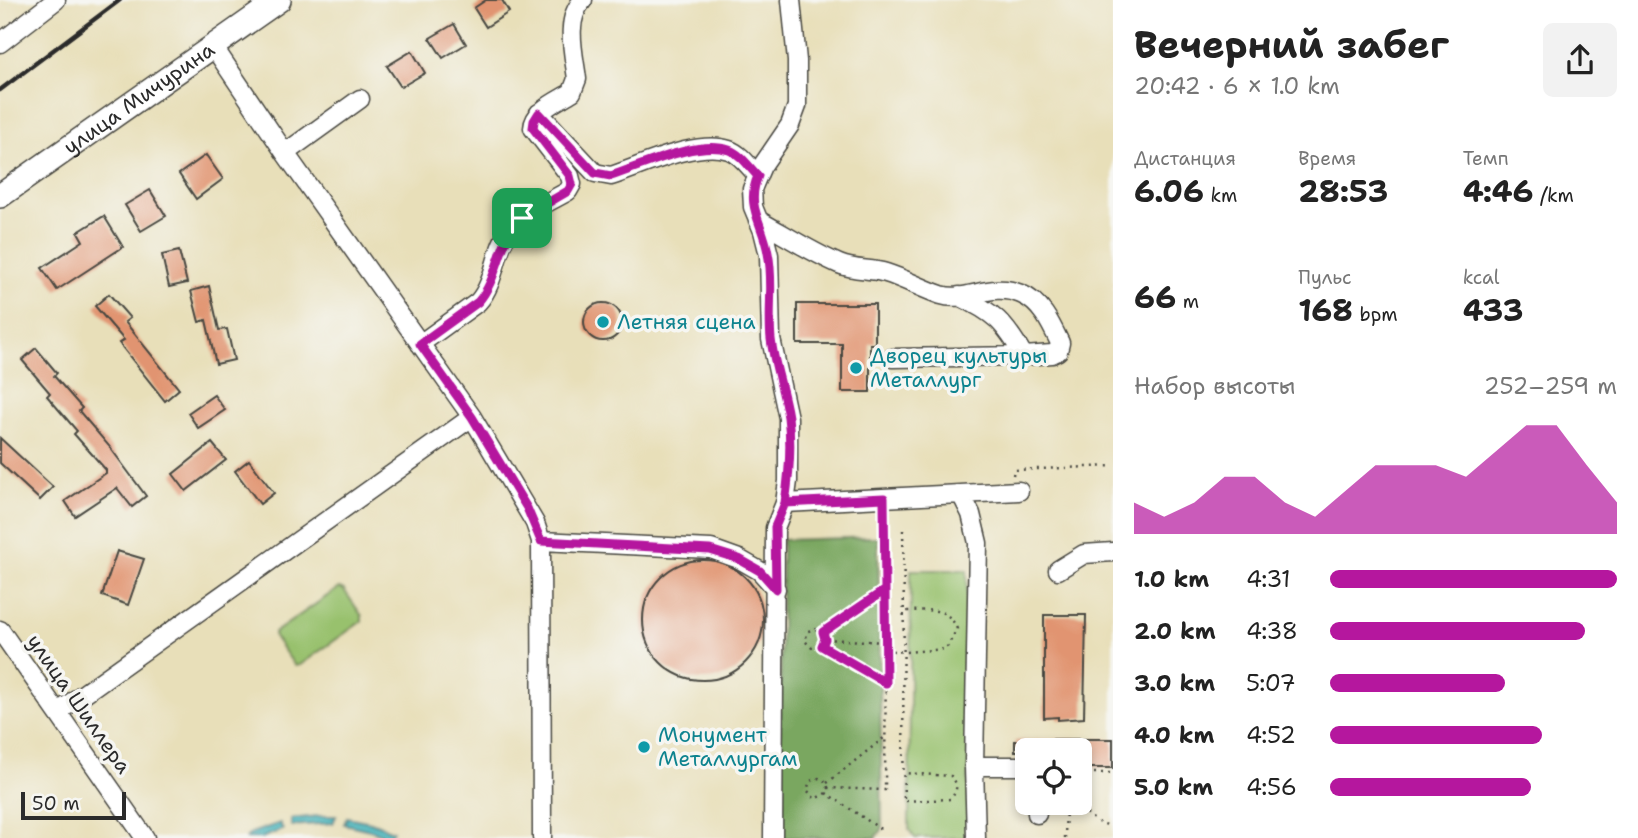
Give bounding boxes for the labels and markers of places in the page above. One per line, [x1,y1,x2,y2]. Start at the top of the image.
pin [492,188,552,248]
place label: Летняя сцена [617,308,756,336]
marker: Летняя сцена [595,314,611,330]
place label: Дворец культуры Металлург [870,342,1047,394]
marker: Дворец культуры Металлург [848,360,864,376]
place label: Монумент Металлургам [658,721,797,773]
marker: Монумент Металлургам [636,739,652,755]

